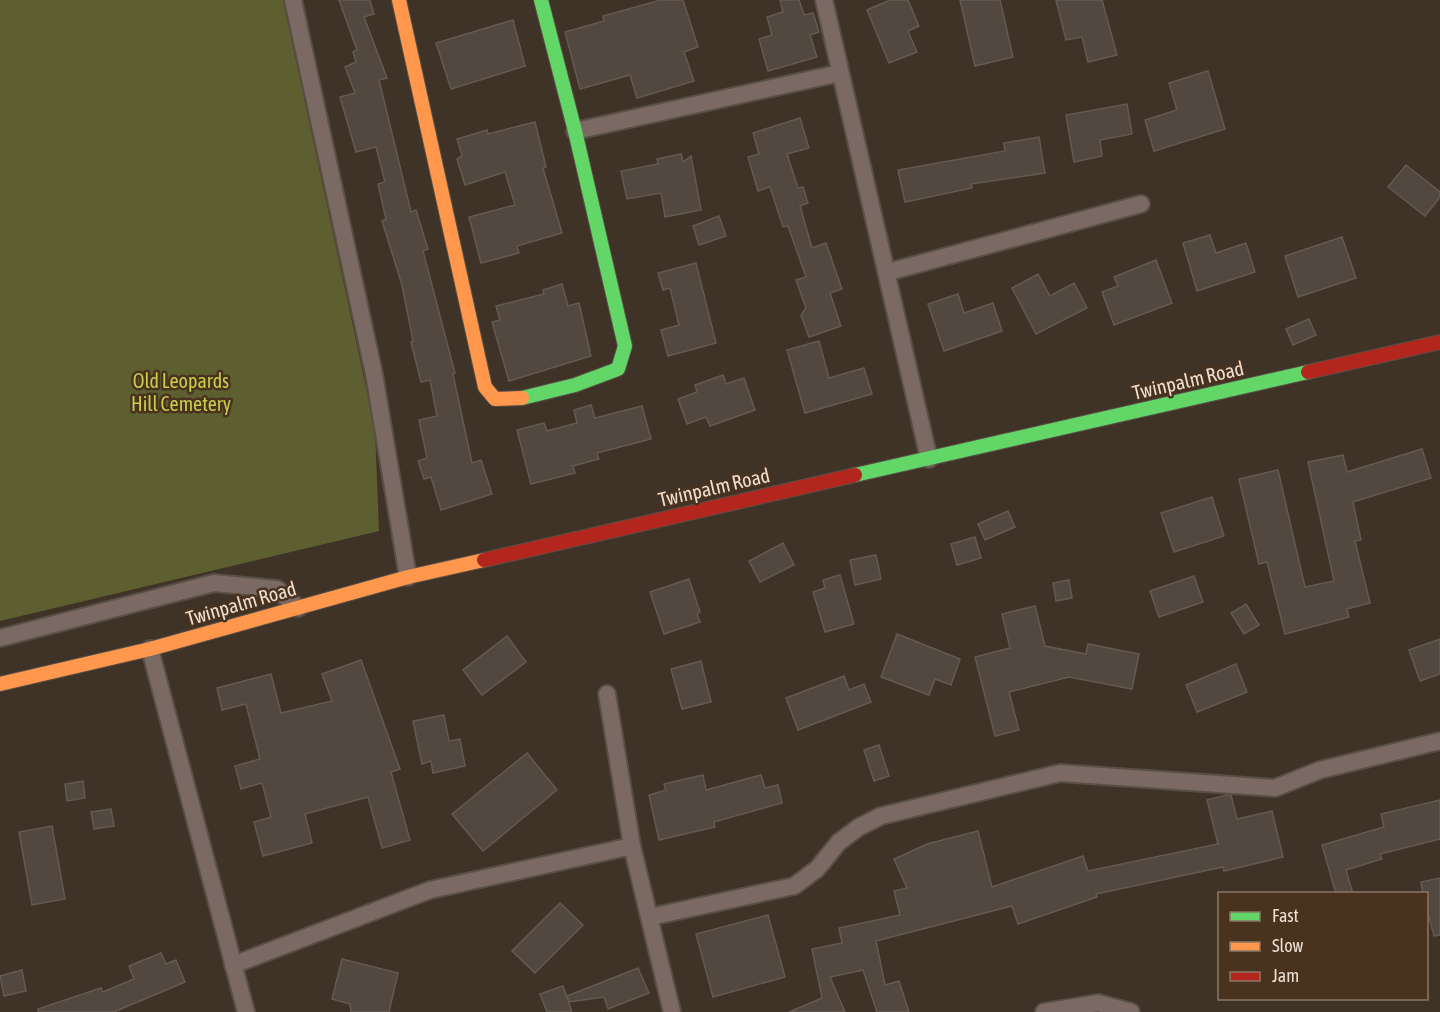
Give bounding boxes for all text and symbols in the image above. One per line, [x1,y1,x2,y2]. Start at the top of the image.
street label: Twinpalm Road [1130,356,1246,404]
park label: Old Leopards Hill Cemetery [131,369,231,415]
street label: Twinpalm Road [656,463,772,511]
street label: Twinpalm Road [183,576,299,630]
legend [1218,892,1428,1000]
text: Fast [1272,905,1299,926]
text: Slow [1272,935,1303,956]
text: Jam [1272,965,1299,986]

